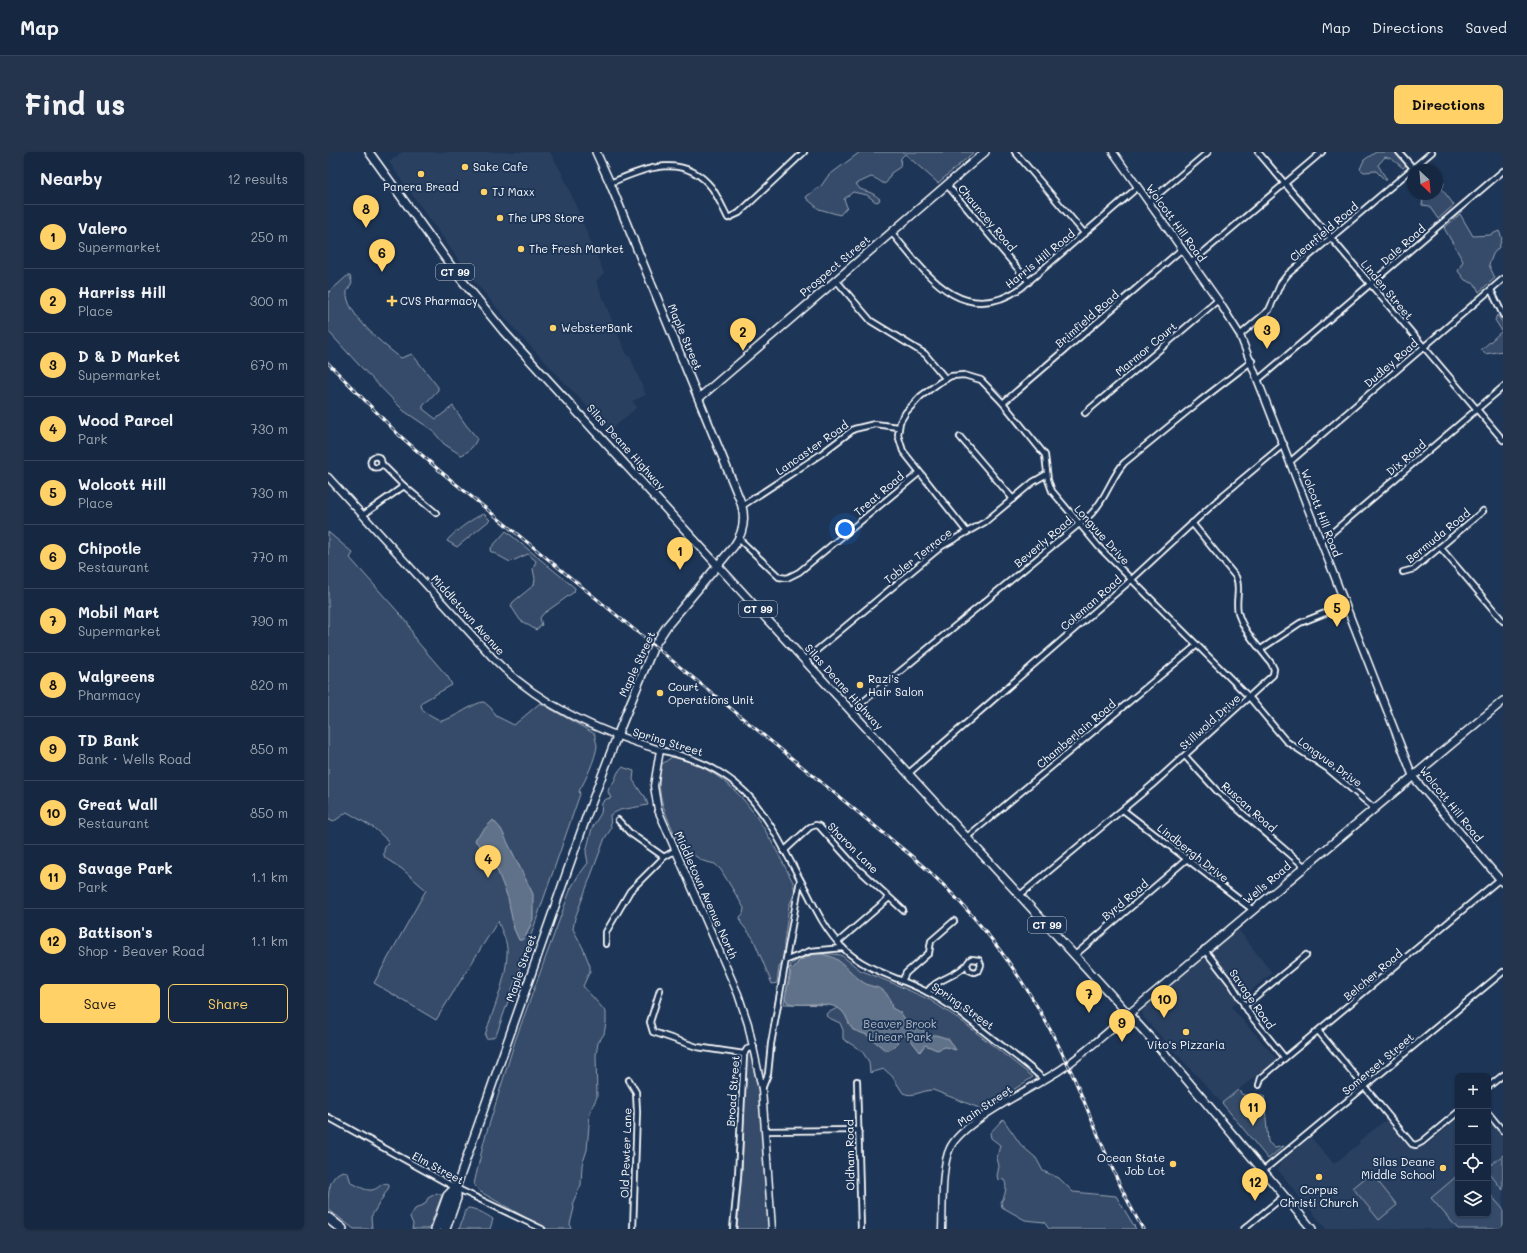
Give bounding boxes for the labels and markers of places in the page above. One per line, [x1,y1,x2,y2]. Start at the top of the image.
place label: Sake Cafe [473,159,528,174]
marker: Sake Cafe [460,162,470,172]
marker: Panera Bread [416,169,426,179]
place label: Panera Bread [383,179,459,194]
place label: TJ Maxx [492,184,535,199]
marker: TJ Maxx [479,187,489,197]
pin: 8 [353,195,379,228]
place label: The UPS Store [508,210,585,225]
marker: The UPS Store [495,213,505,223]
pin: 6 [369,239,395,272]
place label: The Fresh Market [529,241,624,256]
marker: The Fresh Market [516,244,526,254]
place label: CVS Pharmacy [400,293,478,308]
marker: CVS Pharmacy [387,296,397,306]
pin: 3 [1254,316,1280,349]
pin: 2 [730,318,756,351]
place label: WebsterBank [561,320,633,335]
marker: WebsterBank [548,323,558,333]
pin: 1 [667,537,693,570]
pin: 5 [1324,594,1350,627]
place label: Razi's Hair Salon [868,671,924,699]
place label: Court Operations Unit [668,679,754,707]
marker: Razi's Hair Salon [855,680,865,690]
marker: Court Operations Unit [655,688,665,698]
pin: 4 [475,845,501,878]
pin: 7 [1076,980,1102,1013]
pin: 10 [1151,985,1177,1018]
pin: 9 [1109,1009,1135,1042]
marker: Vito's Pizzaria [1181,1027,1191,1037]
place label: Vito's Pizzaria [1147,1037,1225,1052]
pin: 11 [1240,1093,1266,1126]
place label: Ocean State Job Lot [1097,1150,1165,1178]
place label: Silas Deane Middle School [1361,1154,1435,1182]
marker: Ocean State Job Lot [1168,1159,1178,1169]
marker: Silas Deane Middle School [1438,1163,1448,1173]
pin: 12 [1242,1168,1268,1201]
marker: Corpus Christi Church [1314,1172,1324,1182]
place label: Corpus Christi Church [1280,1182,1358,1210]

